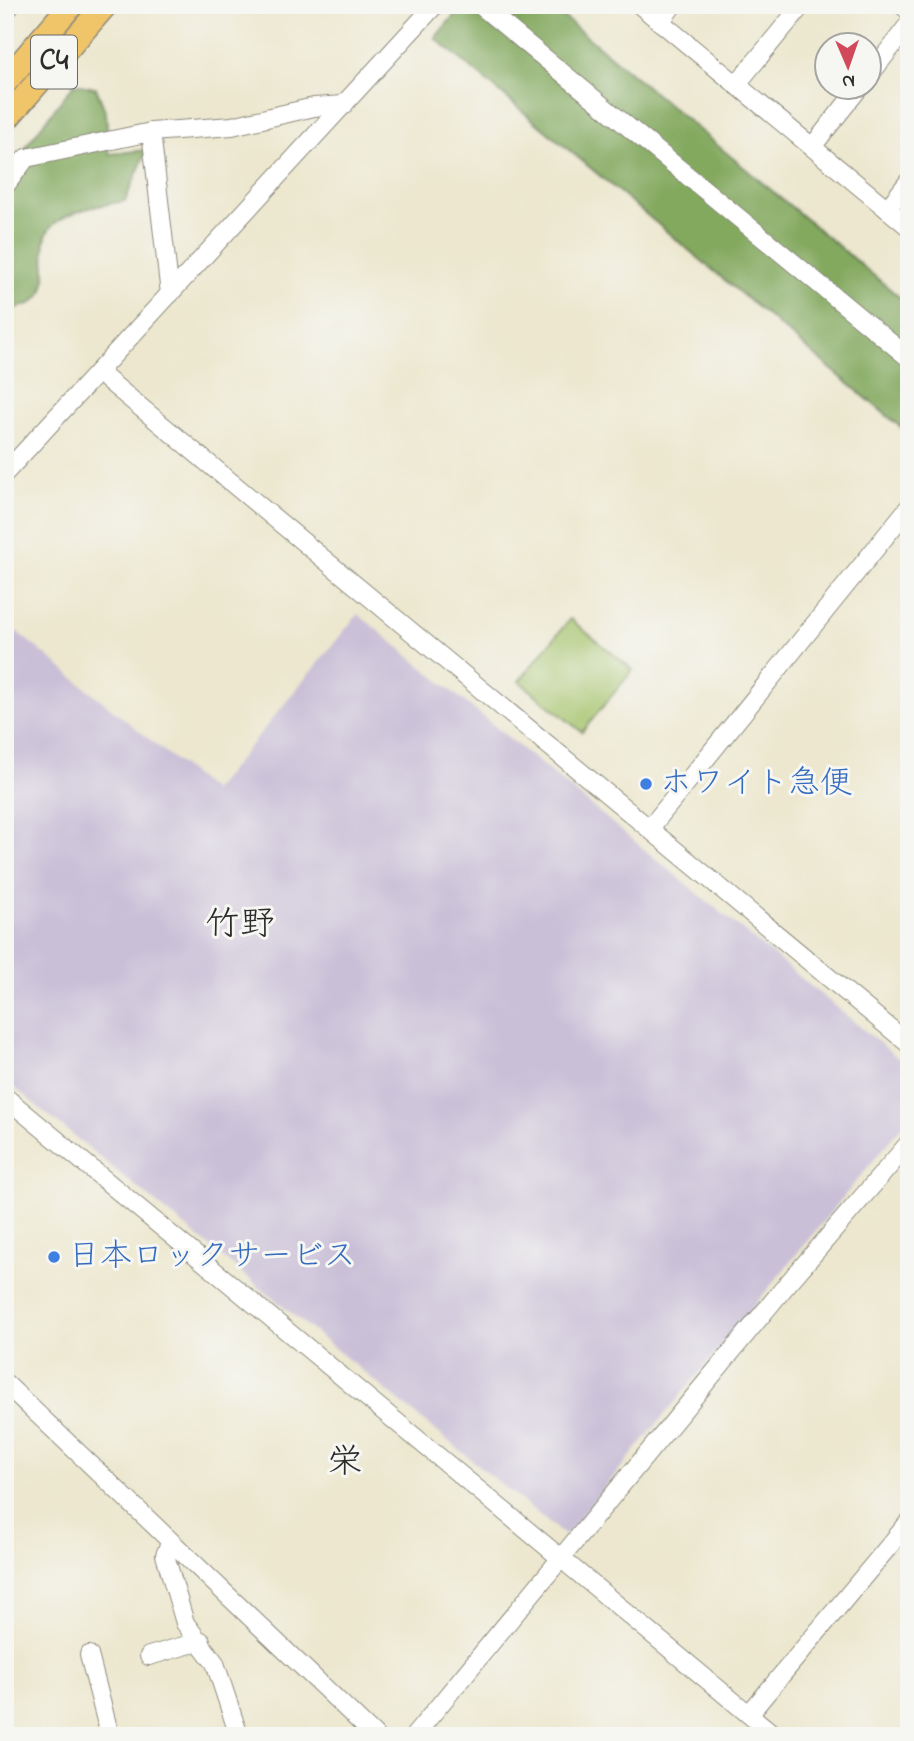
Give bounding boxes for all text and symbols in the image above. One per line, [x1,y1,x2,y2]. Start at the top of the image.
north arrow [813,32,883,102]
road number: C4 [31,36,77,88]
text: N [841,67,855,94]
place label: ホワイト急便 [660,761,852,808]
marker: ホワイト急便 [638,776,654,792]
district label: 竹野 [205,900,275,951]
place label: 日本ロックサービス [68,1234,356,1281]
marker: 日本ロックサービス [46,1249,62,1265]
district label: 栄 [327,1438,363,1489]

